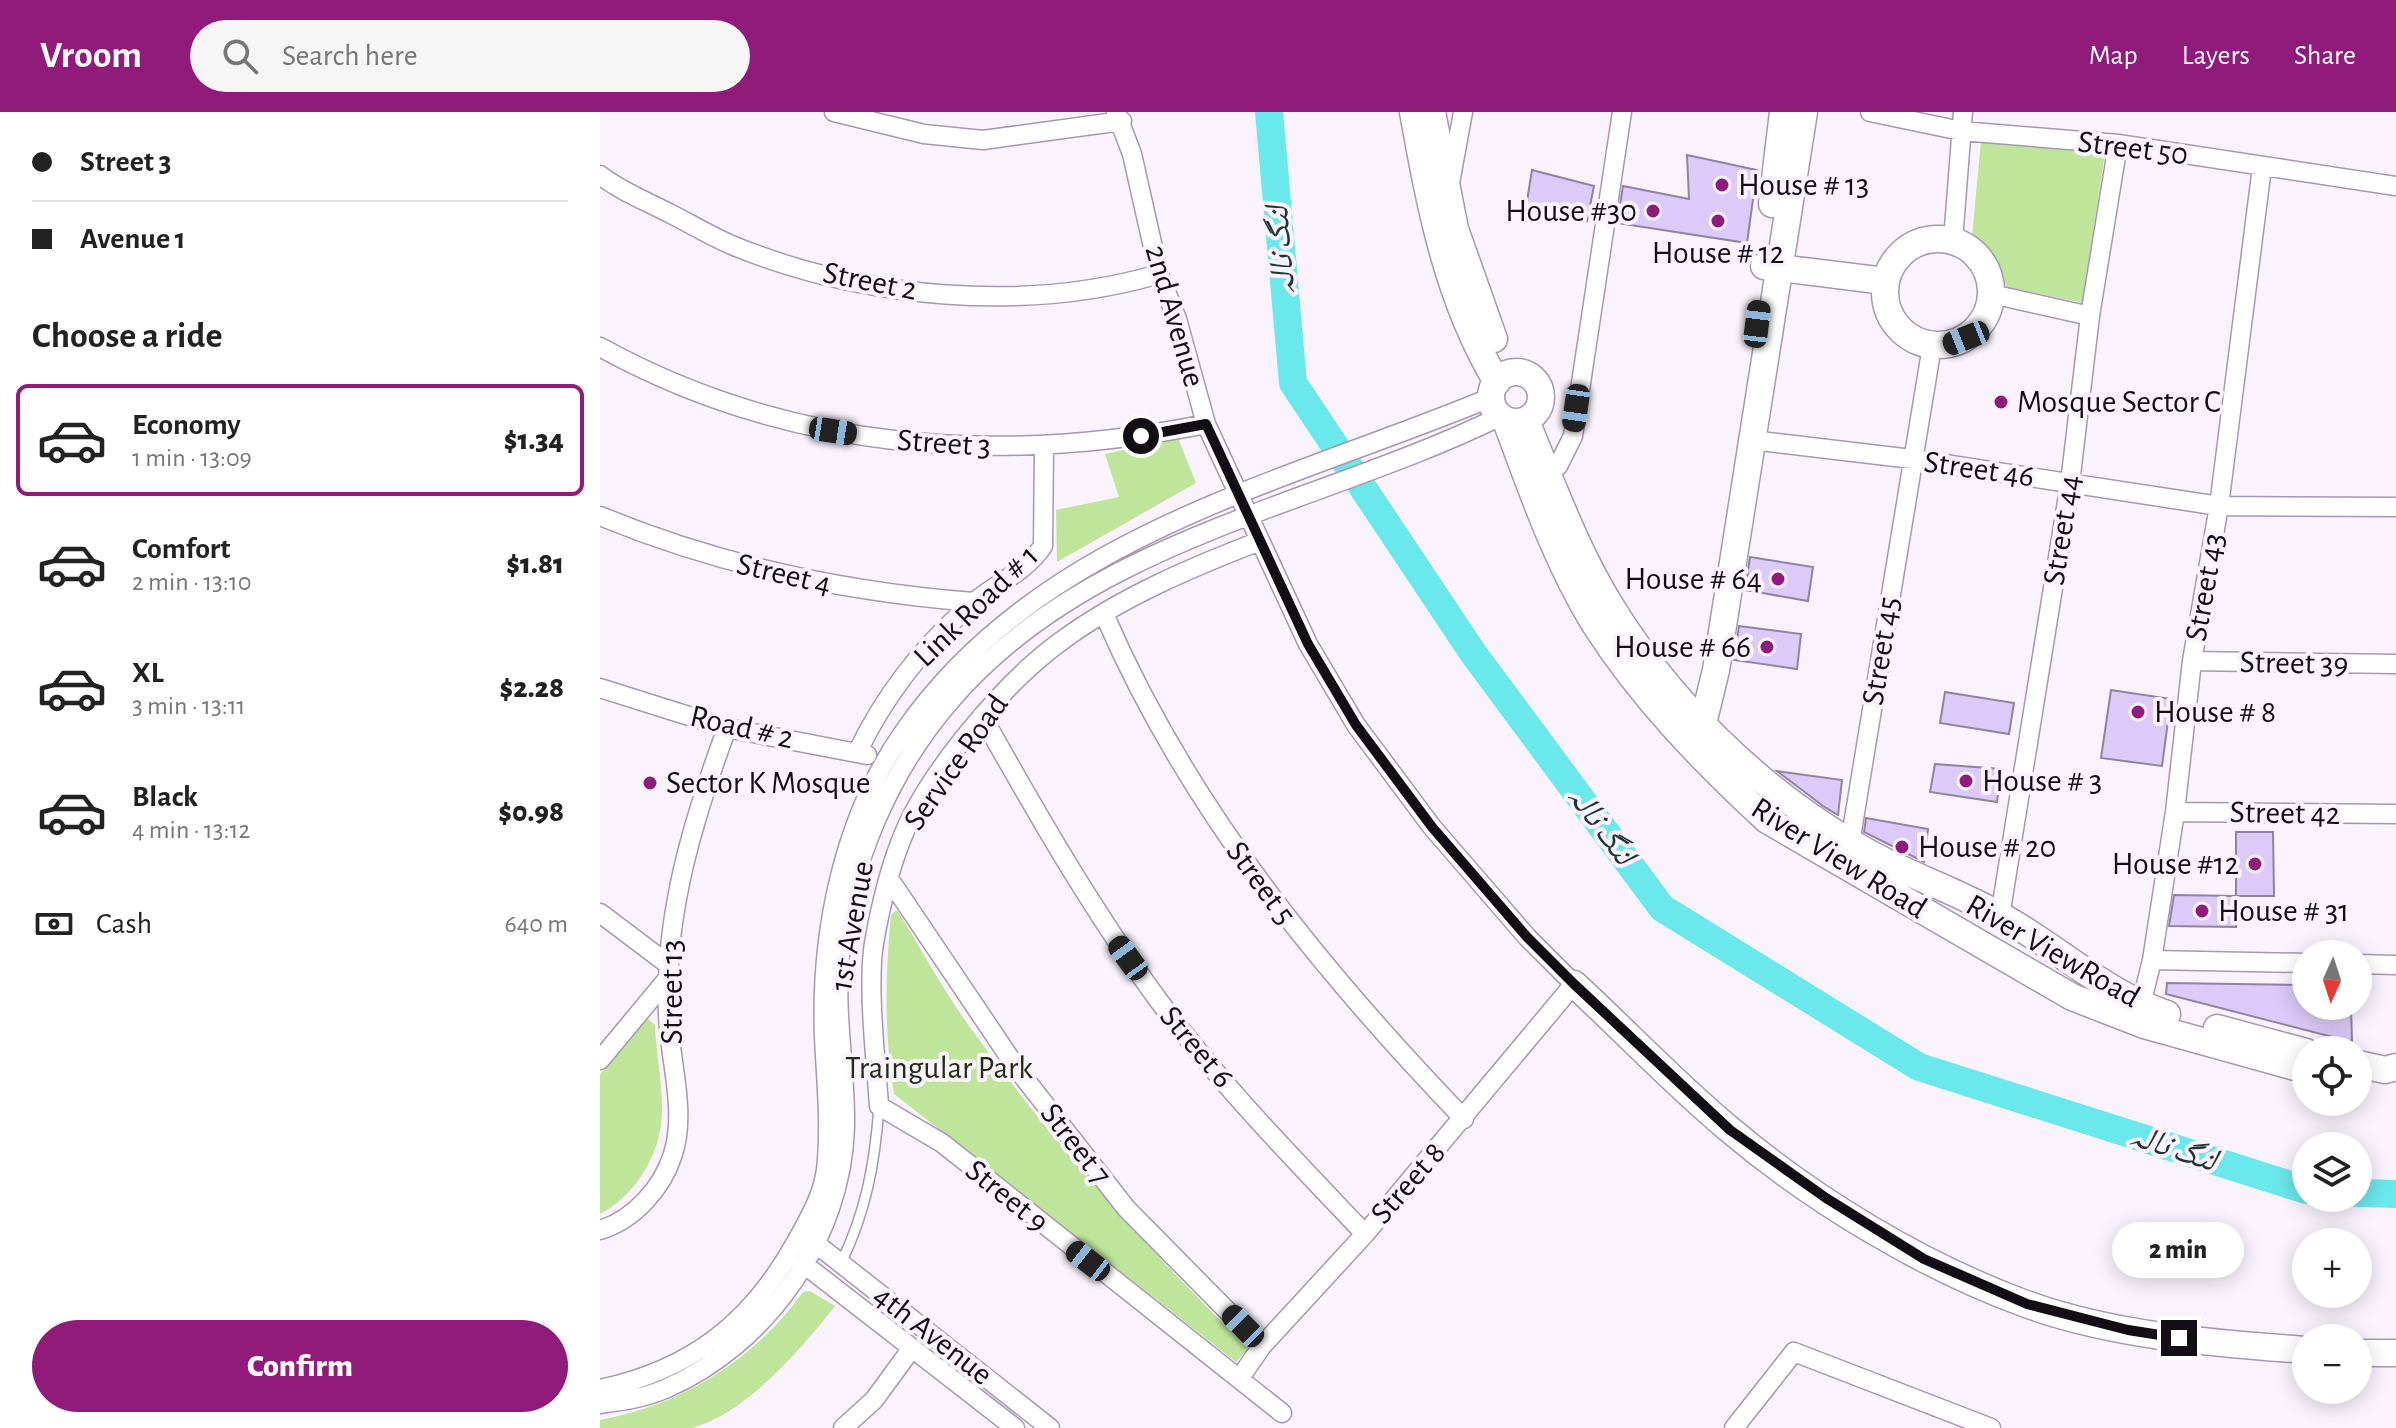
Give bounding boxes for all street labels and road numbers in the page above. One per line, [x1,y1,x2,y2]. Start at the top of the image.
street label: Street 50 [2076,125,2190,171]
street label: 2nd Avenue [1139,241,1211,391]
street label: Street 2 [820,256,920,306]
street label: Street 3 [896,424,992,462]
street label: Street 46 [1922,445,2036,493]
street label: Street 44 [2037,472,2087,588]
street label: Street 43 [2180,530,2230,644]
street label: Link Road # 1 [908,539,1044,673]
street label: Street 4 [734,548,834,600]
street label: Street 45 [1857,594,1905,708]
street label: Street 39 [2239,646,2349,680]
street label: Service Road [898,688,1014,836]
street label: Road # 2 [687,700,797,754]
street label: River View Road [1746,791,1932,925]
street label: Street 42 [2229,796,2341,830]
street label: Street 5 [1220,836,1302,930]
street label: 1st Avenue [825,858,879,994]
street label: River ViewRoad [1961,888,2145,1014]
street label: Street 13 [656,940,688,1044]
street label: Street 6 [1154,1000,1240,1094]
street label: Street 7 [1034,1097,1118,1191]
street label: Street 8 [1365,1136,1451,1230]
street label: Street 9 [960,1153,1054,1239]
street label: 4th Avenue [868,1279,998,1391]

